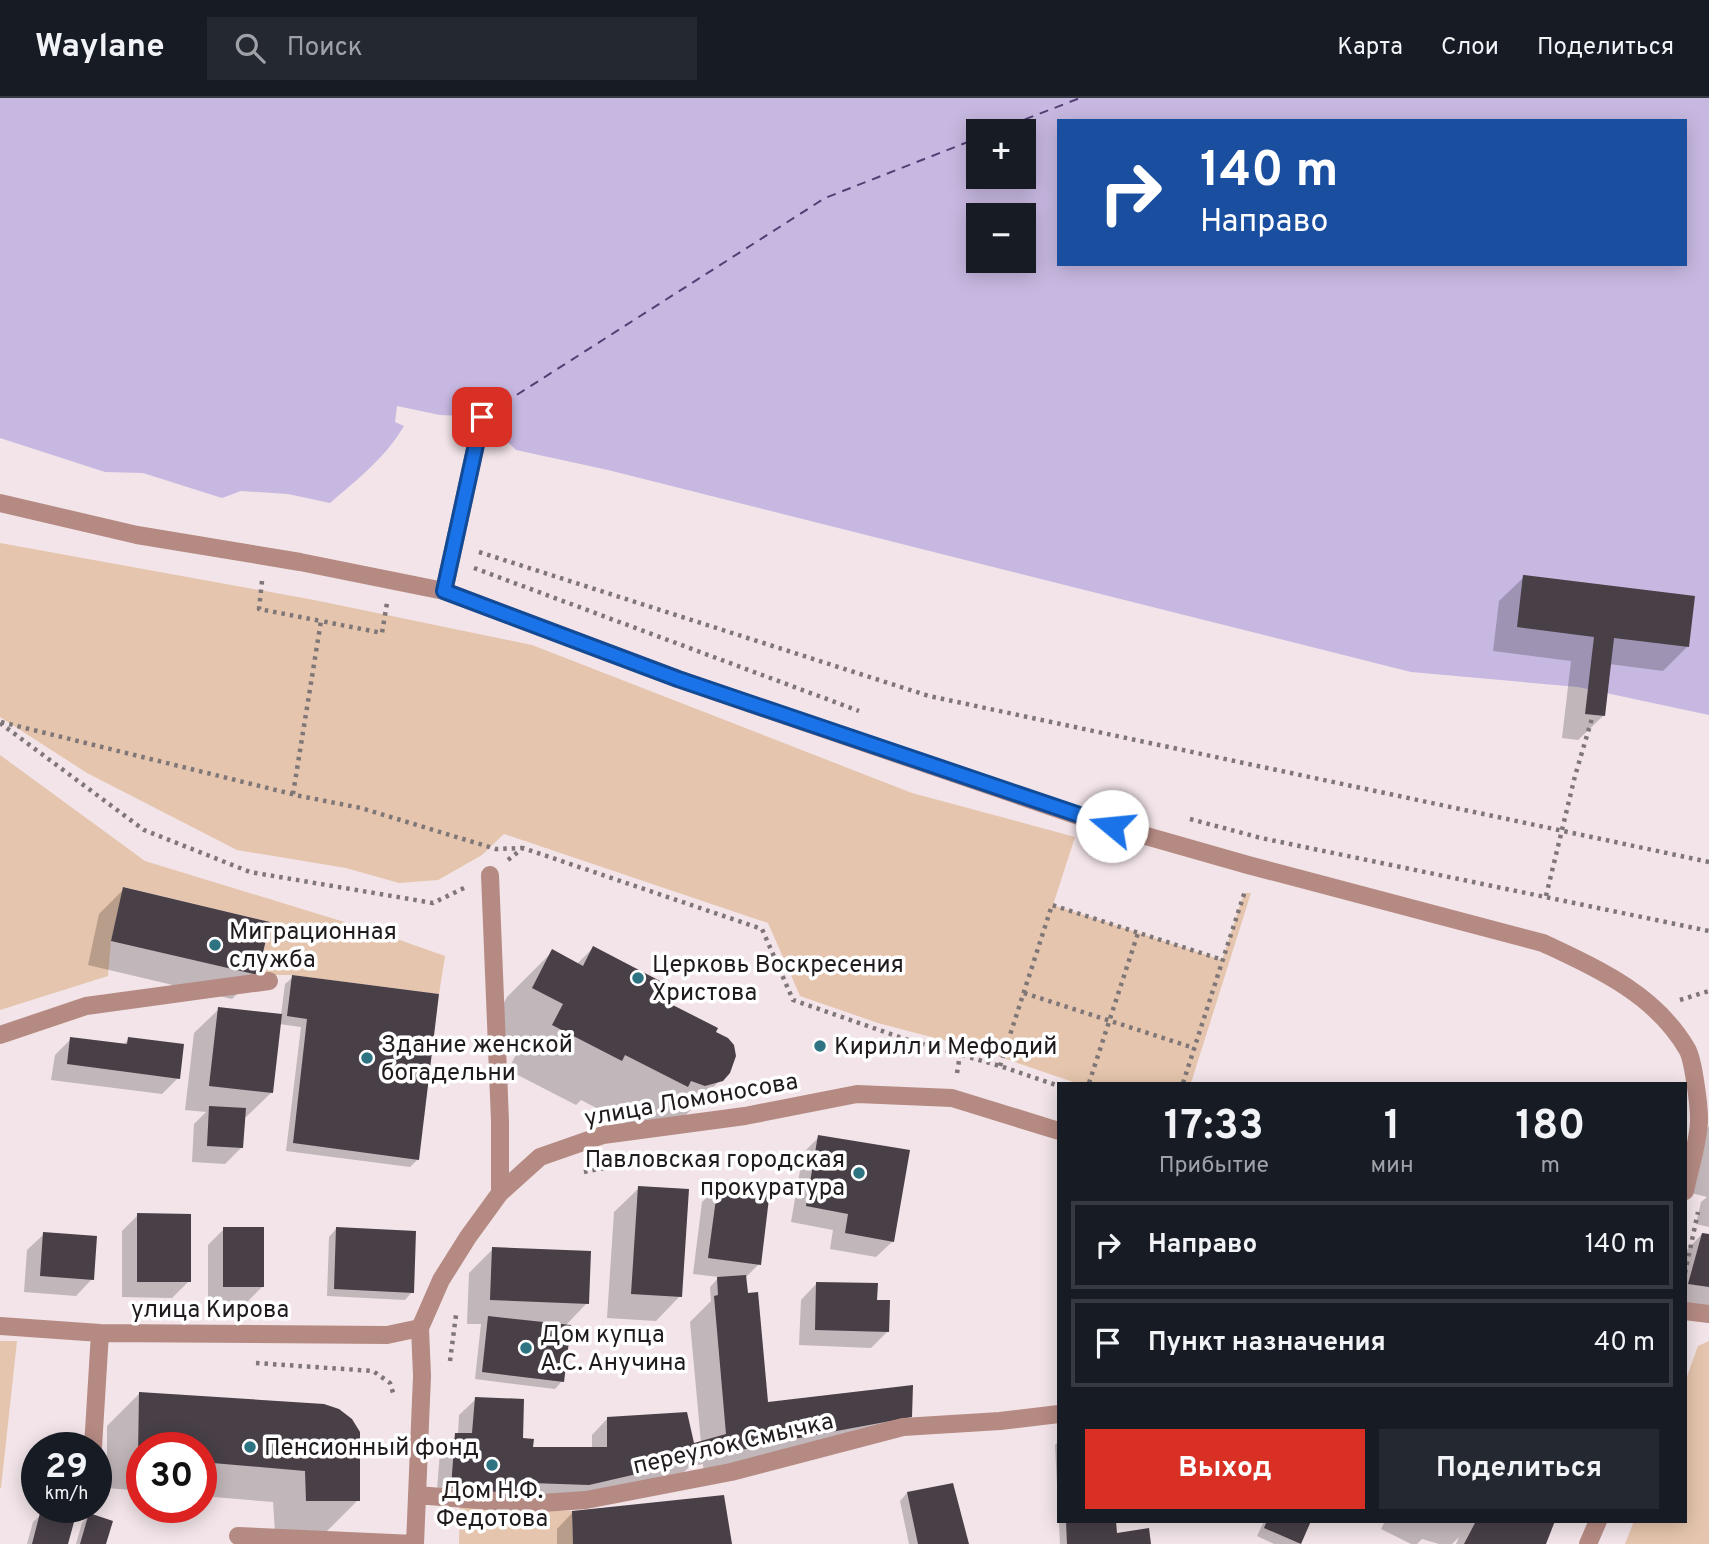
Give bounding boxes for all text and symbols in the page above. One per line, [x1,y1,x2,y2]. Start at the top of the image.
search box [207,17,697,80]
text: Waylane [35,27,165,69]
icon: search [231,29,269,67]
text: Поиск [287,32,363,65]
text: Карта [1337,33,1403,63]
text: Слои [1441,33,1499,63]
text: Поделиться [1537,33,1674,63]
map controls [966,119,1036,273]
button: + [966,119,1036,189]
text: 140 m [1200,142,1339,204]
icon: right [1085,147,1176,238]
button: − [966,203,1036,273]
text: Направо [1200,203,1328,243]
pin [452,387,512,447]
icon: arrive [463,398,501,436]
position arrow [1075,789,1149,863]
place label: Миграционная служба [229,918,397,976]
marker: Миграционная служба [207,937,223,953]
place label: Церковь Воскресения Христова [652,951,904,1009]
marker: Церковь Воскресения Христова [630,970,646,986]
place label: Здание женской богадельни [381,1031,573,1089]
place label: Кирилл и Мефодий [834,1033,1057,1063]
marker: Кирилл и Мефодий [812,1038,828,1054]
marker: Здание женской богадельни [359,1050,375,1066]
street label: улица Ломоносова [582,1067,801,1135]
text: 17:33 [1164,1101,1264,1154]
text: 1 [1384,1101,1400,1154]
text: 180 [1515,1101,1585,1154]
place label: Павловская городская прокуратура [585,1146,845,1204]
text: Прибытие [1159,1152,1269,1181]
text: мин [1371,1152,1414,1181]
text: m [1541,1152,1560,1181]
marker: Павловская городская прокуратура [851,1165,867,1181]
icon: right [1089,1226,1127,1264]
text: Направо [1148,1229,1257,1262]
text: 140 m [1585,1229,1655,1262]
street label: улица Кирова [131,1296,289,1326]
place label: Дом купца А.С. Анучина [540,1321,686,1379]
icon: arrive [1089,1324,1127,1362]
text: Пункт назначения [1148,1327,1386,1360]
text: 40 m [1594,1327,1655,1360]
marker: Дом купца А.С. Анучина [518,1340,534,1356]
street label: переулок Смычка [630,1407,837,1483]
button: Выход [1085,1429,1365,1509]
button: Поделиться [1379,1429,1659,1509]
speed limit sign: 30 [126,1432,217,1523]
place label: Пенсионный фонд [264,1434,479,1464]
marker: Пенсионный фонд [242,1439,258,1455]
text: 29 [45,1446,88,1490]
marker: Дом Н.Ф. Федотова [484,1457,500,1473]
place label: Дом Н.Ф. Федотова [436,1477,548,1535]
text: km/h [45,1483,88,1506]

